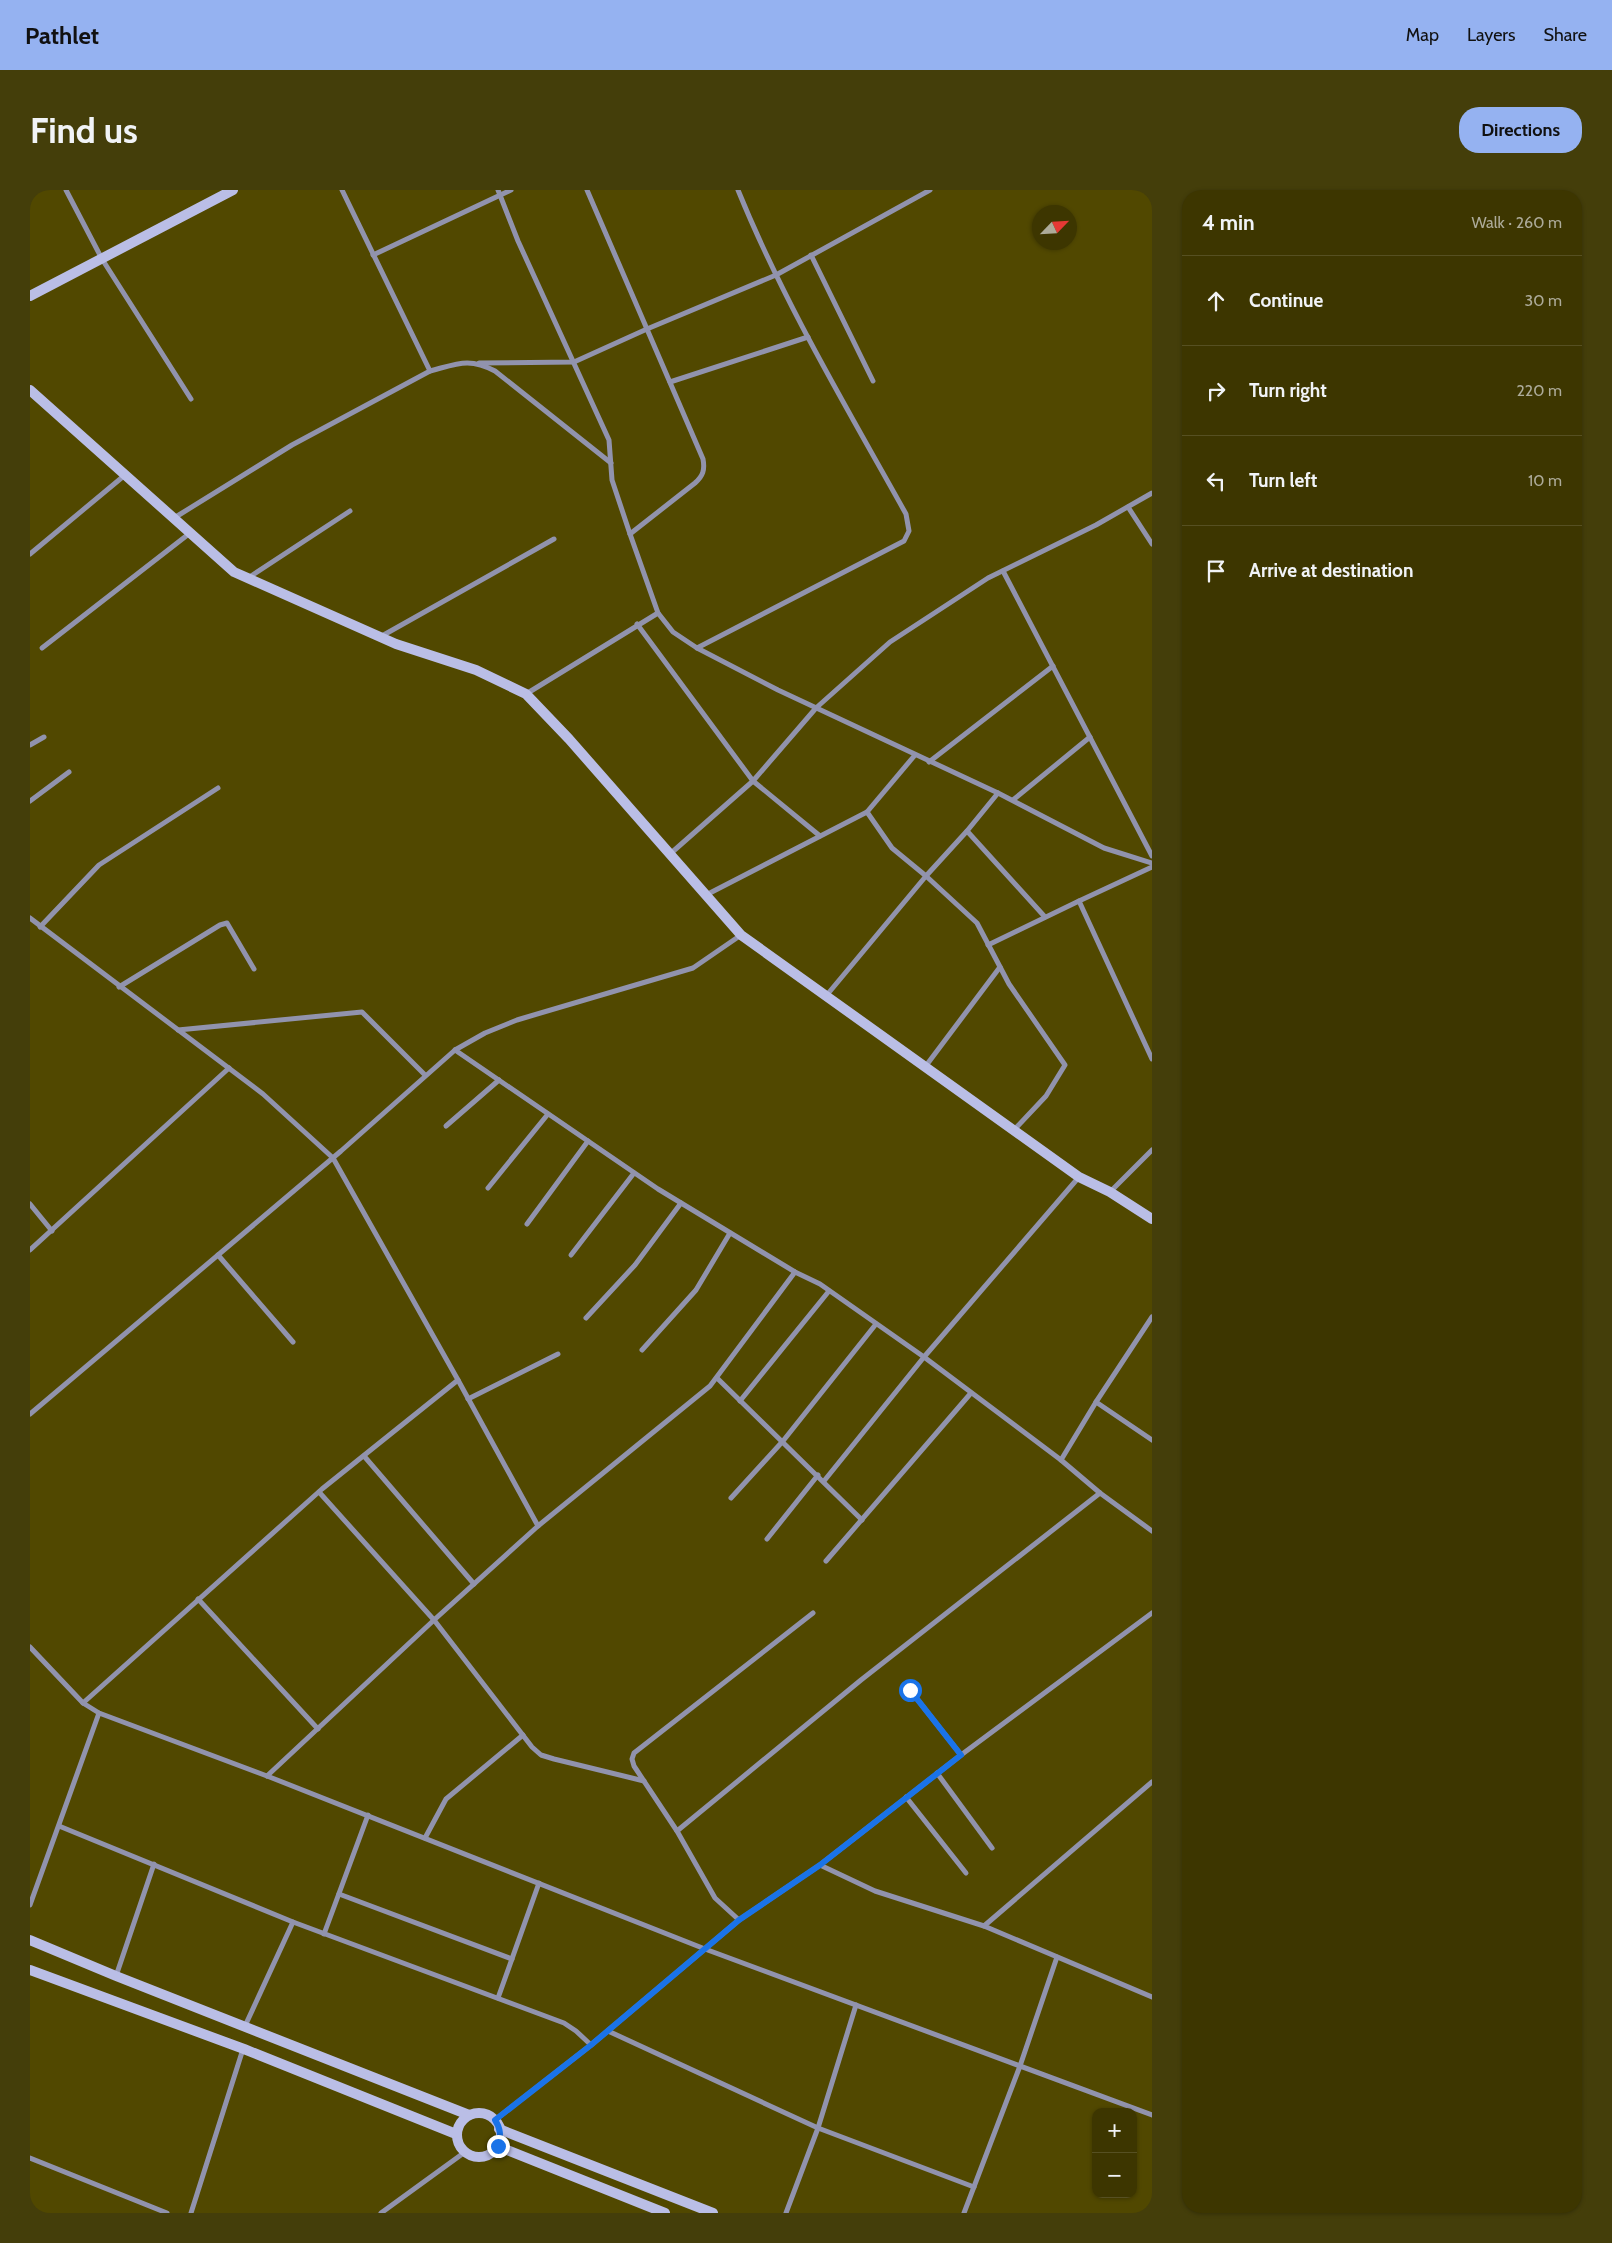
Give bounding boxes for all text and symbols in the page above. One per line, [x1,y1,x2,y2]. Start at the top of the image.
text: Pathlet [25,21,99,50]
text: Map [1406,24,1439,46]
text: Layers [1467,24,1516,46]
text: Share [1544,24,1587,46]
button: Directions [1459,107,1582,153]
text: Find us [30,109,138,152]
north arrow [1032,205,1077,250]
text: 4 min [1202,210,1255,235]
text: Walk · 260 m [1472,213,1562,232]
icon: ahead [1202,287,1230,315]
text: Continue [1249,289,1323,312]
text: 30 m [1525,291,1562,310]
icon: right [1202,377,1230,405]
text: Turn right [1249,379,1327,402]
text: 220 m [1516,381,1562,400]
icon: left [1202,467,1230,495]
text: Turn left [1249,469,1317,492]
text: 10 m [1528,471,1562,490]
icon: arrive [1202,557,1230,585]
text: Arrive at destination [1249,559,1413,582]
route start [899,1679,922,1702]
map controls [1092,2108,1137,2198]
button: + [1092,2108,1137,2153]
route end [487,2135,510,2158]
button: − [1092,2153,1137,2198]

